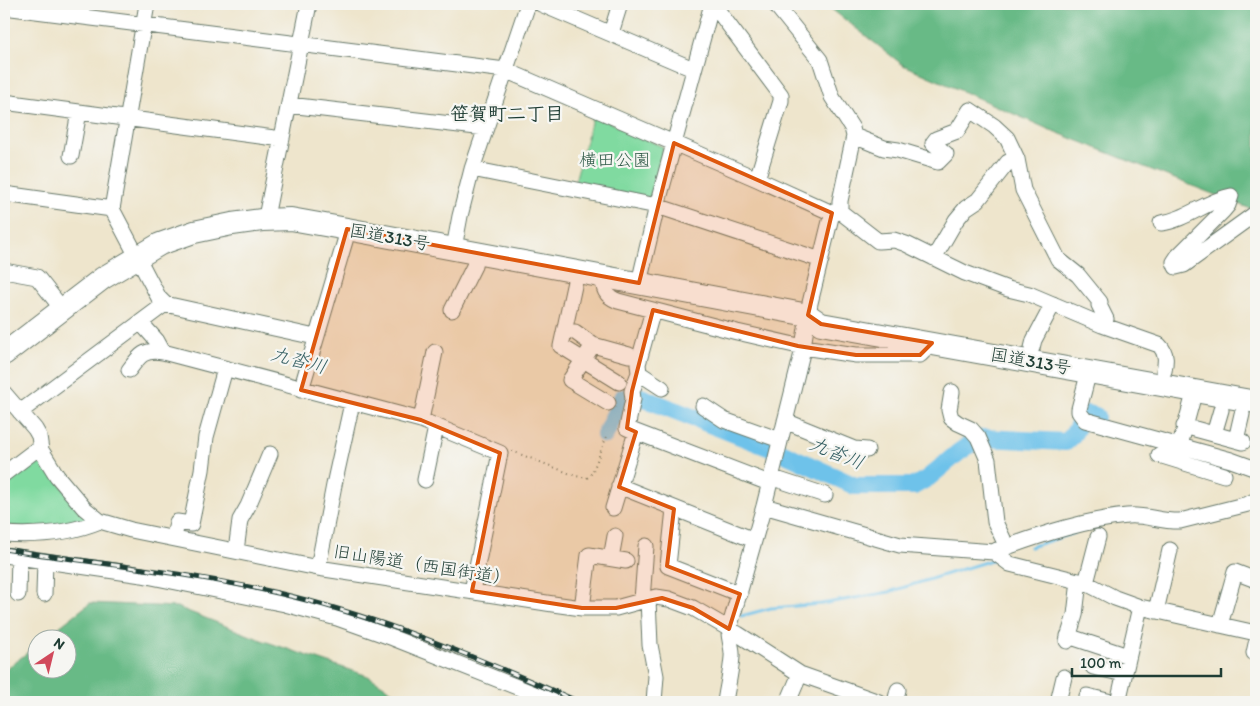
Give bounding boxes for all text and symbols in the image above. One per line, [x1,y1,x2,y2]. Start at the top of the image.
district label: 笹賀町二丁目 [450,102,564,125]
park label: 横田公園 [579,149,651,171]
street label: 国道313号 [348,219,432,255]
water label: 九沓川 [268,342,330,378]
street label: 国道313号 [989,343,1073,379]
water label: 九沓川 [806,432,868,474]
street label: 旧山陽道（西国街道） [331,540,513,590]
north arrow [28,628,78,678]
text: N [50,634,68,653]
scale bar [1072,646,1221,678]
text: 100 m [1080,654,1122,672]

